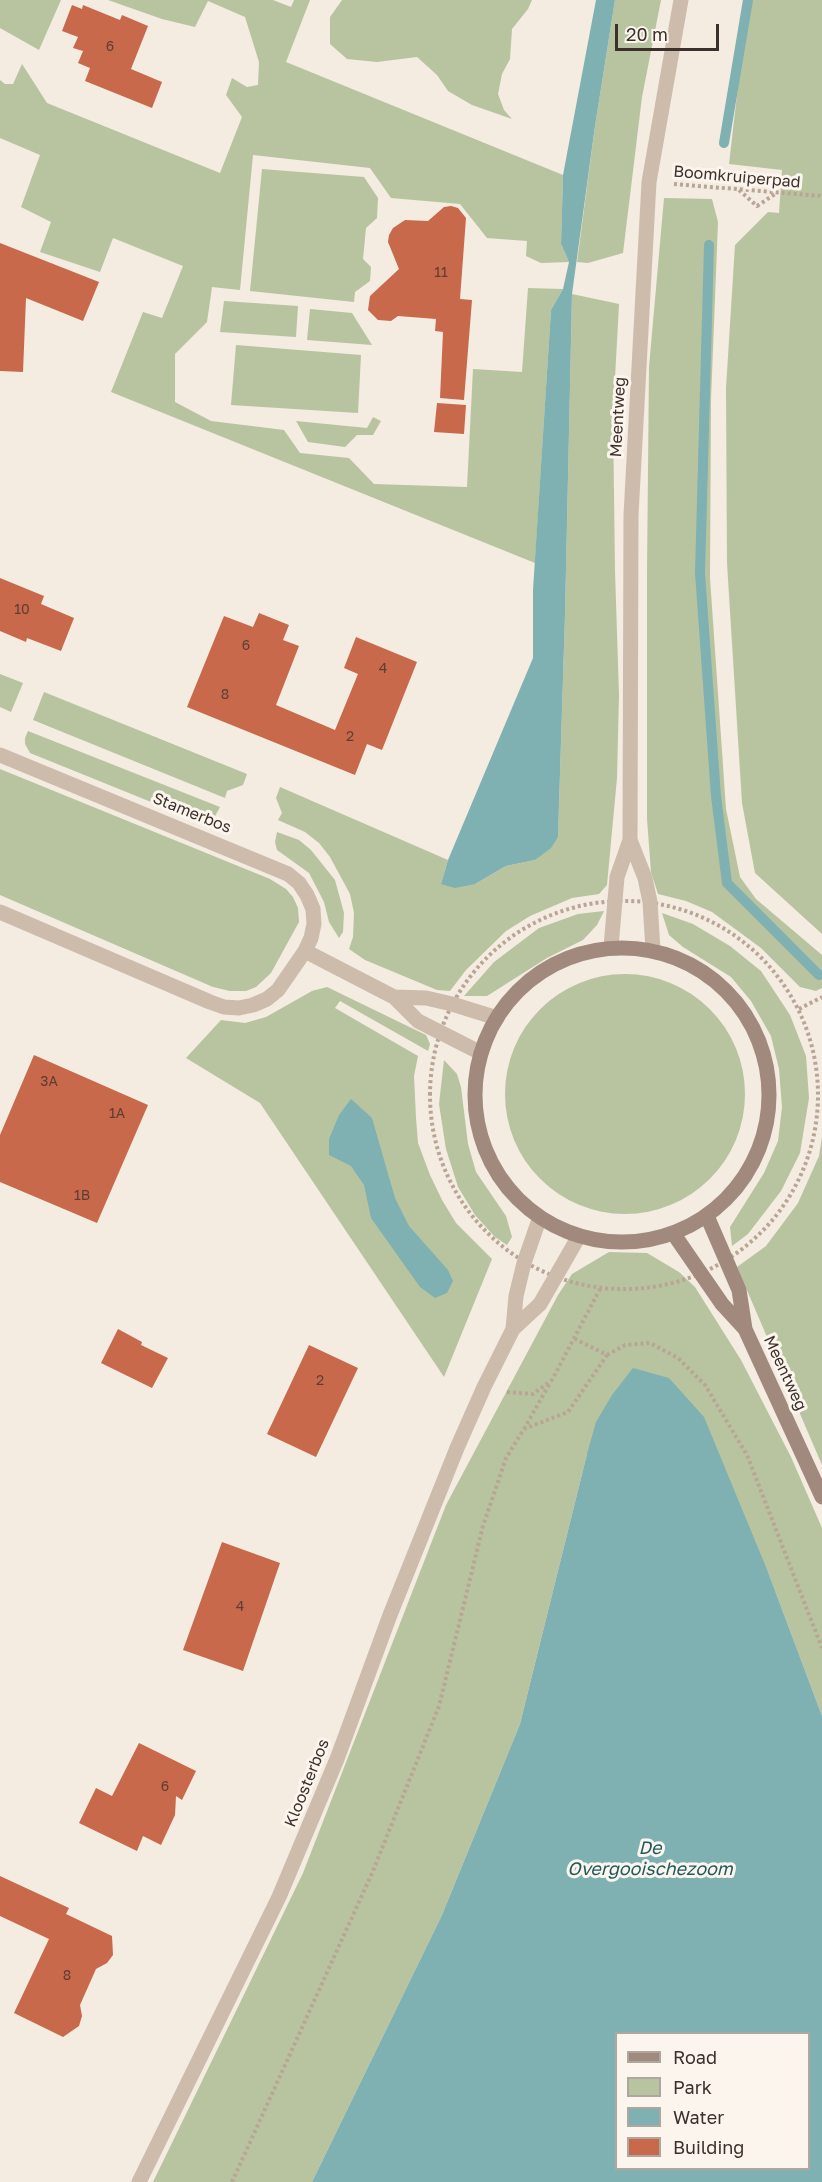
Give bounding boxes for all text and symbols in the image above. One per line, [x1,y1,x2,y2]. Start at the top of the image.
scale bar [618,12,722,50]
text: 20 m [626,23,668,45]
house number: 6 [106,39,114,55]
street label: Boomkruiperpad [673,162,801,192]
house number: 11 [434,265,448,281]
street label: Meentweg [606,376,630,458]
house number: 10 [14,602,30,618]
house number: 6 [242,638,250,654]
house number: 4 [379,661,387,677]
house number: 8 [221,687,229,703]
house number: 2 [346,729,354,745]
street label: Stamerbos [150,789,234,837]
house number: 3A [40,1074,58,1090]
house number: 1A [109,1106,125,1122]
house number: 1B [74,1188,90,1204]
street label: Meentweg [759,1332,811,1414]
house number: 2 [316,1373,324,1389]
house number: 4 [236,1599,244,1615]
street label: Kloosterbos [281,1736,333,1830]
house number: 6 [161,1779,169,1795]
water label: De Overgooischezoom [567,1837,733,1880]
house number: 8 [63,1968,71,1984]
legend [615,2032,810,2170]
text: Road [673,2046,717,2068]
text: Park [673,2076,712,2098]
text: Water [673,2106,724,2128]
text: Building [673,2136,744,2158]

